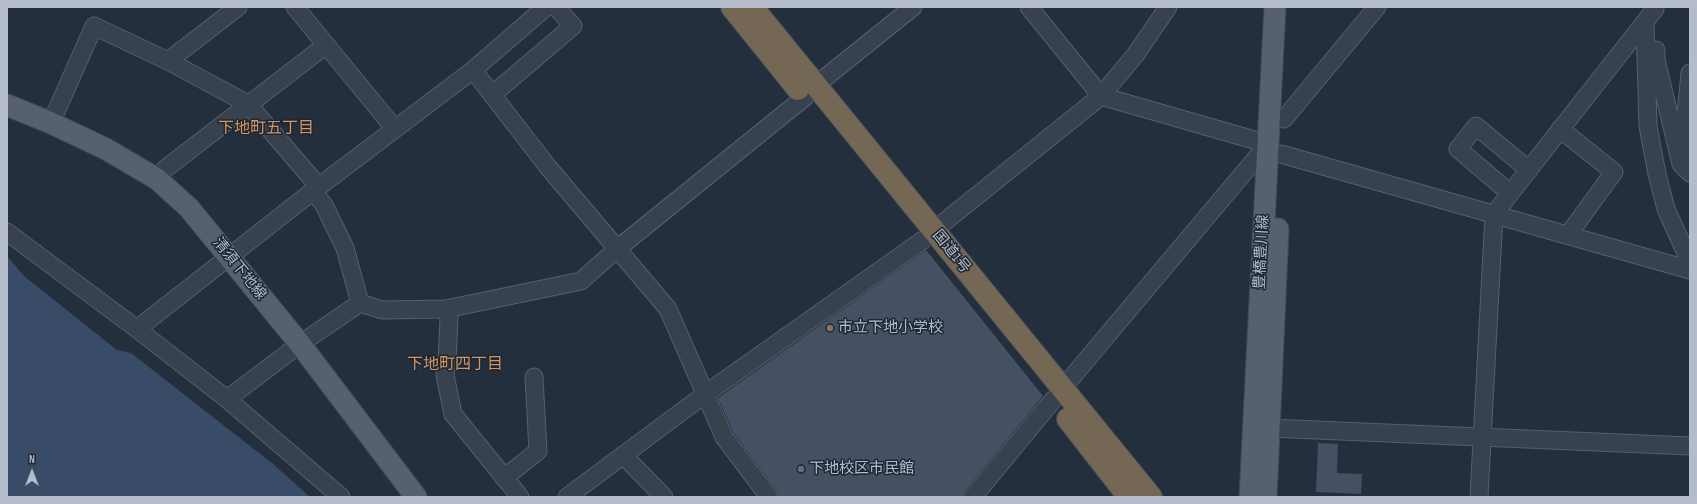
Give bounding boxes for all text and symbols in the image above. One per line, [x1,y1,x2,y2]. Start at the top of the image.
district label: 下地町五丁目 [218,119,314,139]
street label: 豊橋豊川線 [1251,214,1273,290]
street label: 国道1号 [928,227,974,277]
street label: 清須下地線 [208,234,270,304]
place label: 市立下地小学校 [838,319,943,337]
marker: 市立下地小学校 [825,323,835,333]
district label: 下地町四丁目 [407,355,503,375]
north arrow [12,452,52,492]
text: N [29,453,35,466]
place label: 下地校区市民館 [809,460,914,478]
marker: 下地校区市民館 [796,464,806,474]

